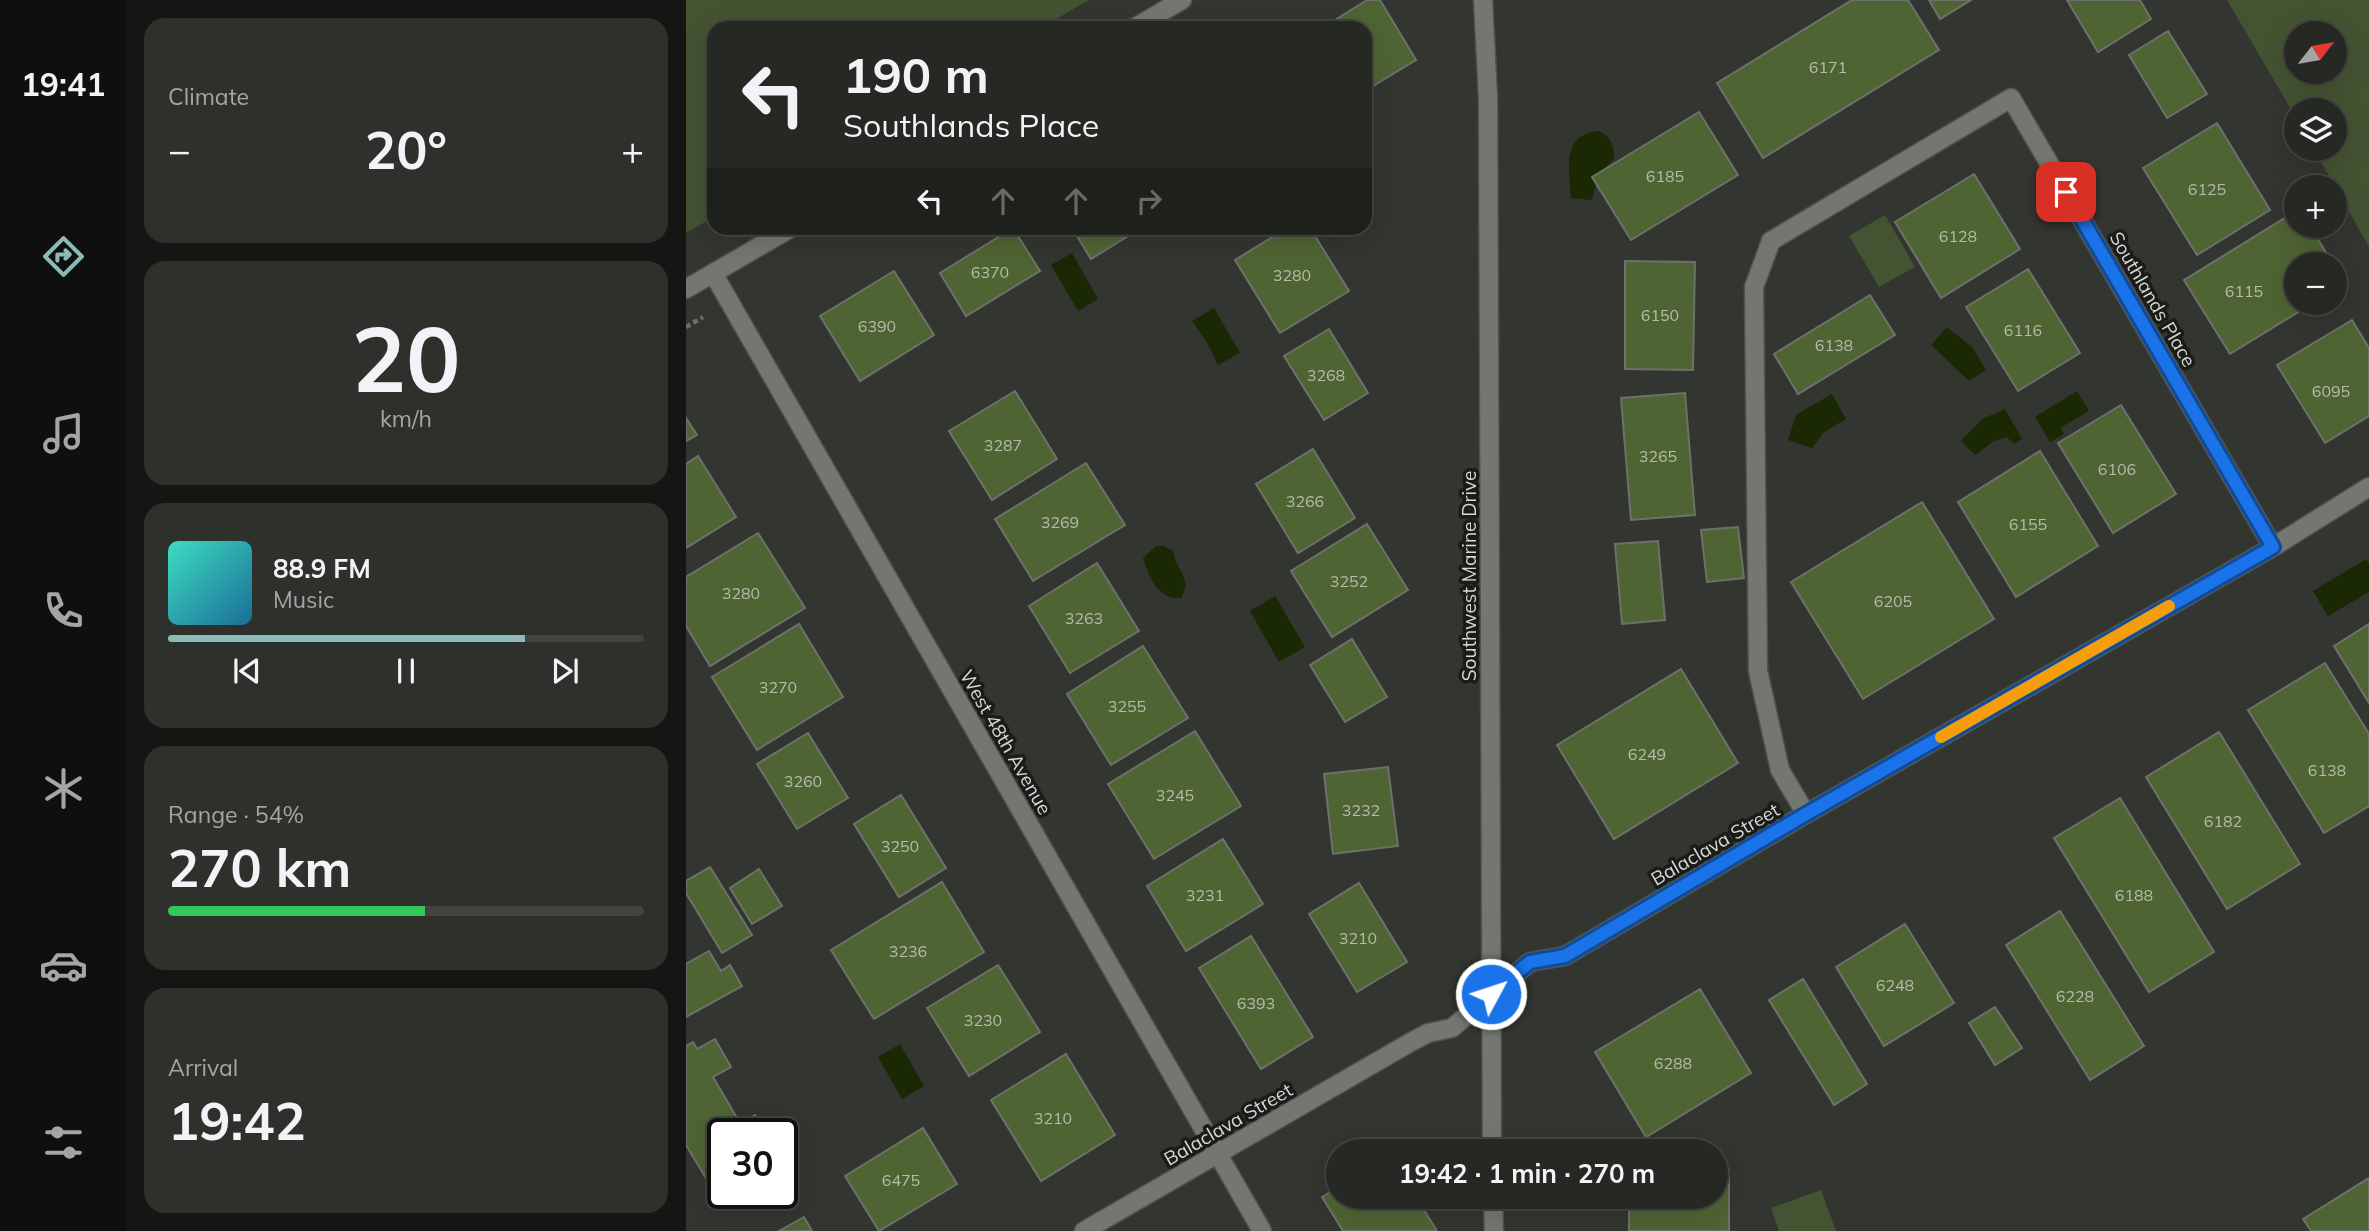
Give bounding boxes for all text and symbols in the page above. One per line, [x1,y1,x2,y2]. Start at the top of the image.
north arrow [2284,21,2347,84]
map controls [2284,21,2347,315]
text: 190 m [843,44,989,105]
icon: left [728,49,819,140]
house number: 6171 [1809,57,1847,77]
text: 19:41 [21,64,105,104]
text: Climate [168,82,249,111]
button: layers [2284,98,2347,161]
text: Southlands Place [843,105,1099,145]
text: 20° [365,117,447,182]
text: − [168,126,191,174]
text: + [621,126,644,174]
pin [2036,162,2096,222]
house number: 6185 [1646,166,1684,186]
icon: arrive [2047,173,2085,211]
button: + [2284,175,2347,238]
house number: 6125 [2188,179,2226,199]
icon: left [911,182,949,220]
icon: ahead [984,182,1022,220]
icon: ahead [1057,182,1095,220]
icon: right [1130,182,1168,220]
house number: 6128 [1939,226,1977,246]
street label: Southlands Place [2105,227,2201,371]
icon: directions [39,232,88,281]
button: − [2284,252,2347,315]
house number: 6370 [971,262,1009,282]
house number: 3280 [1273,265,1311,285]
house number: 6115 [2225,281,2263,301]
text: 20 [351,301,461,415]
house number: 6150 [1641,305,1679,325]
house number: 6390 [858,316,896,336]
house number: 6116 [2004,320,2042,340]
house number: 6138 [1815,335,1853,355]
house number: 3268 [1307,365,1345,385]
house number: 6095 [2312,381,2350,401]
text: km/h [380,404,432,433]
icon: music [39,409,88,458]
house number: 3287 [984,435,1022,455]
house number: 3265 [1639,446,1677,466]
house number: 6106 [2098,459,2136,479]
street label: Southwest Marine Drive [1457,471,1481,681]
house number: 3266 [1286,491,1324,511]
house number: 3269 [1041,512,1079,532]
house number: 6155 [2009,514,2047,534]
text: 88.9 FM [273,552,371,585]
house number: 3252 [1330,571,1368,591]
house number: 3280 [722,583,760,603]
text: Music [273,585,334,614]
icon: phone [39,586,88,635]
house number: 6205 [1874,591,1912,611]
house number: 3263 [1065,608,1103,628]
icon: previous [228,652,266,690]
icon: pause [387,652,425,690]
icon: next [546,652,584,690]
street label: West 48th Avenue [955,665,1057,819]
house number: 3270 [759,677,797,697]
house number: 3255 [1108,696,1146,716]
house number: 6249 [1628,744,1666,764]
house number: 6138 [2308,760,2346,780]
icon: climate [39,764,88,813]
house number: 3260 [784,771,822,791]
house number: 3245 [1156,785,1194,805]
street label: Balaclava Street [1647,797,1784,890]
text: Range · 54% [168,800,304,829]
house number: 3232 [1342,800,1380,820]
house number: 6182 [2204,811,2242,831]
text: 270 km [168,835,351,900]
house number: 3250 [881,836,919,856]
house number: 3231 [1186,885,1224,905]
house number: 6188 [2115,885,2153,905]
house number: 3210 [1339,928,1377,948]
icon: car [39,941,88,990]
house number: 3236 [889,941,927,961]
position arrow [1454,957,1528,1031]
house number: 6248 [1876,975,1914,995]
house number: 6228 [2056,986,2094,1006]
house number: 6393 [1237,993,1275,1013]
house number: 3230 [964,1010,1002,1030]
text: Arrival [168,1053,238,1082]
house number: 6288 [1654,1053,1692,1073]
street label: Balaclava Street [1160,1077,1297,1170]
text: 19:42 [168,1088,306,1153]
house number: 3210 [1034,1108,1072,1128]
icon: filters [39,1118,88,1167]
speed limit sign: 30 [707,1118,798,1209]
text: 19:42 · 1 min · 270 m [1399,1157,1655,1190]
house number: 6475 [882,1170,920,1190]

